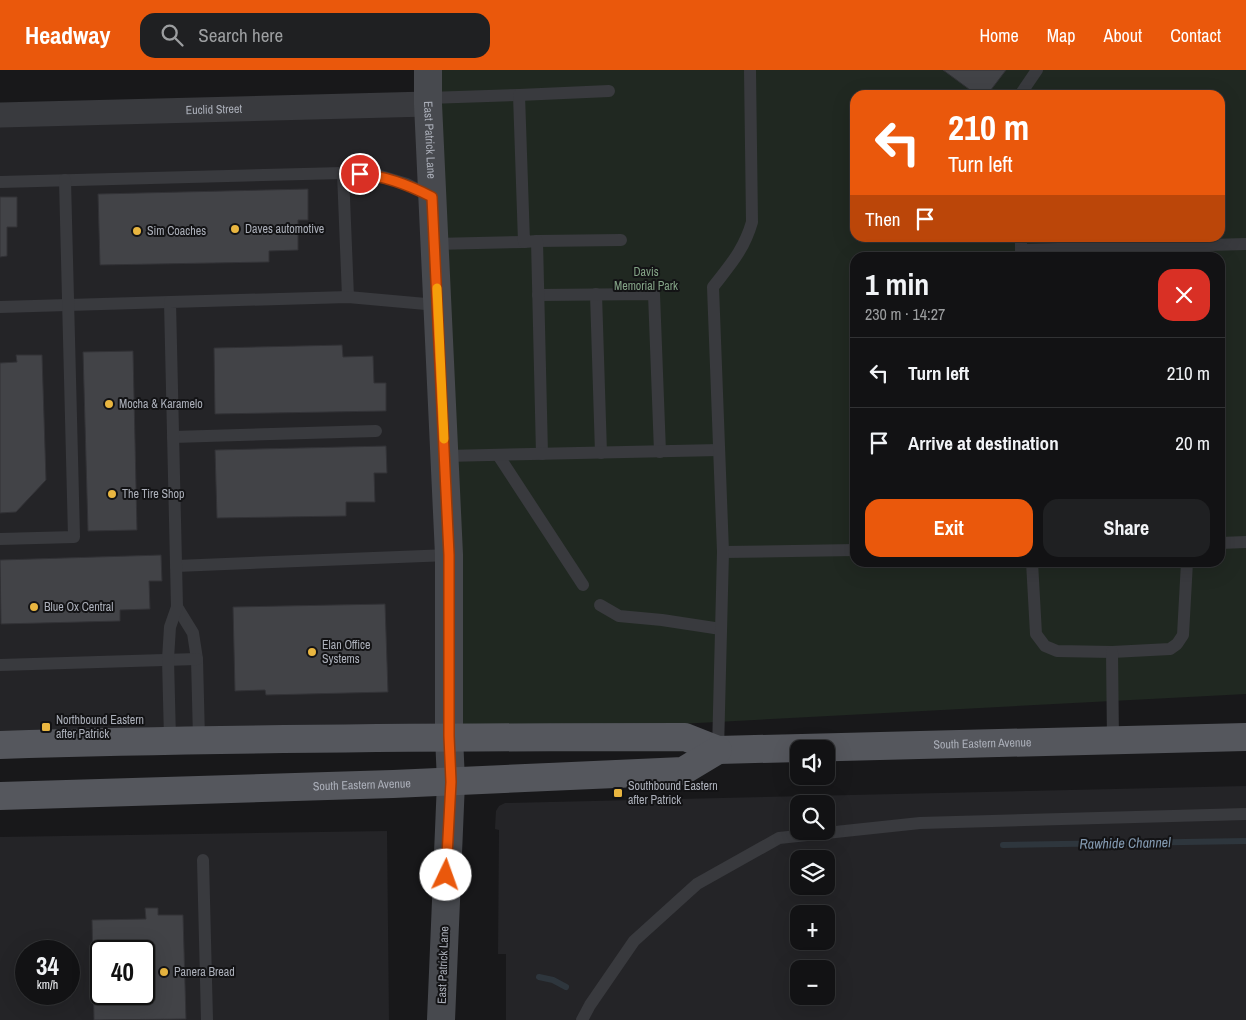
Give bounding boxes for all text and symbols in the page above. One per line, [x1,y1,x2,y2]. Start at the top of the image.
search box [140,13,490,58]
text: Headway [25,19,110,51]
icon: search [158,21,186,49]
text: Search here [198,22,283,48]
text: Home [979,23,1019,48]
text: Map [1047,23,1076,48]
text: About [1104,23,1142,48]
text: Contact [1170,23,1221,48]
street label: Euclid Street [185,101,243,118]
street label: East Patrick Lane [420,101,439,179]
text: 210 m [948,104,1029,151]
icon: left [865,110,930,175]
text: Turn left [948,149,1013,179]
pin [339,153,381,195]
icon: arrive [346,160,374,188]
icon: arrive [911,205,939,233]
text: Then [865,206,901,232]
place label: Daves automotive [245,221,324,237]
place label: Sim Coaches [147,223,206,239]
marker: Daves automotive [229,223,241,235]
marker: Sim Coaches [131,225,143,237]
park label: Davis Memorial Park [614,264,678,294]
text: 1 min [865,264,929,304]
button: close [1158,269,1210,321]
text: 230 m · 14:27 [865,303,945,325]
icon: left [865,359,893,387]
text: Turn left [908,360,969,386]
text: 210 m [1167,360,1210,386]
place label: Mocha & Karamelo [119,396,203,412]
marker: Mocha & Karamelo [103,398,115,410]
icon: arrive [865,429,893,457]
text: Arrive at destination [908,430,1059,456]
text: 20 m [1175,430,1210,456]
place label: The Tire Shop [122,486,185,502]
marker: The Tire Shop [106,488,118,500]
button: Exit [865,499,1033,557]
button: Share [1043,499,1210,557]
place label: Blue Ox Central [44,599,113,615]
marker: Blue Ox Central [28,601,40,613]
place label: Elan Office Systems [322,637,371,667]
marker: Elan Office Systems [306,646,318,658]
place label: Northbound Eastern after Patrick [56,712,144,742]
marker: Northbound Eastern after Patrick [40,721,52,733]
street label: South Eastern Avenue [933,734,1032,753]
map controls [790,740,835,1005]
button: sound [790,740,835,785]
street label: South Eastern Avenue [313,775,411,794]
place label: Southbound Eastern after Patrick [628,778,718,808]
marker: Southbound Eastern after Patrick [612,787,624,799]
button: search [790,795,835,840]
water label: Rawhide Channel [1079,833,1171,853]
position arrow [419,848,471,900]
button: layers [790,850,835,895]
button: + [790,905,835,950]
street label: East Patrick Lane [434,926,452,1004]
speed limit sign: 40 [90,940,155,1005]
text: 34 [36,949,59,983]
button: − [790,960,835,1005]
place label: Panera Bread [174,964,235,980]
marker: Panera Bread [158,966,170,978]
text: km/h [37,977,58,993]

